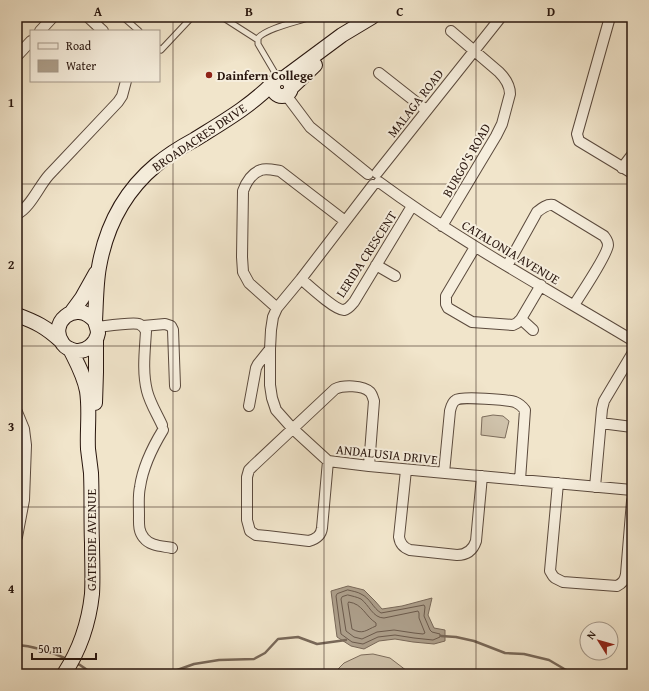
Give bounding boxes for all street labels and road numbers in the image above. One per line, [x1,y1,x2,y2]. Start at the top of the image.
street label: MALAGA ROAD [383,65,448,141]
street label: BROADACRES DRIVE [148,98,251,176]
street label: BURGO'S ROAD [438,120,495,201]
street label: LERIDA CRESCENT [331,207,402,301]
street label: CATALONIA AVENUE [458,216,564,289]
street label: ANDALUSIA DRIVE [335,440,439,469]
street label: GATESIDE AVENUE [82,489,101,591]

